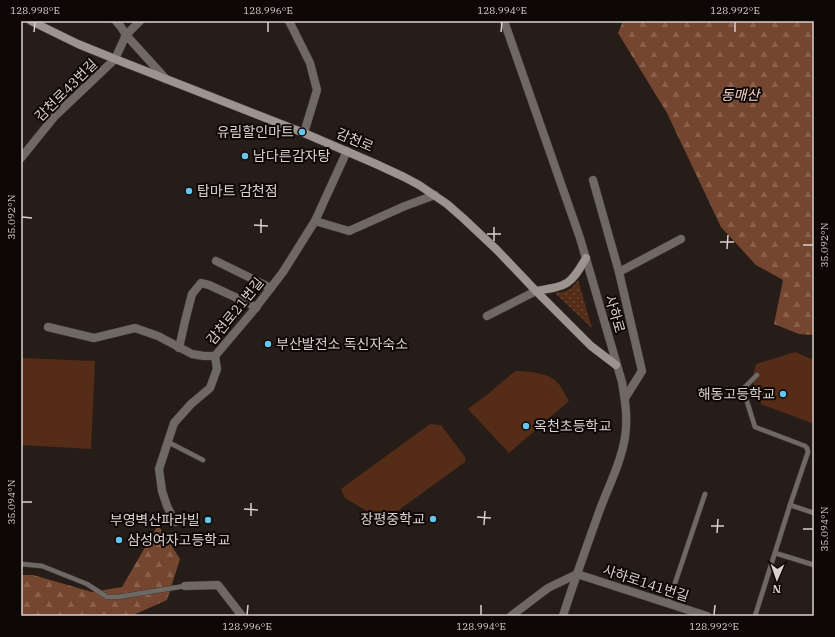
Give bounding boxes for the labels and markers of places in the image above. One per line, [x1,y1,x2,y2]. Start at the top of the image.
place label: 유림할인마트 [217,123,294,141]
marker: 유림할인마트 [297,127,307,137]
place label: 남다른감자탕 [253,147,330,165]
marker: 남다른감자탕 [240,151,250,161]
place label: 탑마트 감천점 [197,182,278,200]
marker: 탑마트 감천점 [184,186,194,196]
place label: 부산발전소 독신자숙소 [276,335,408,353]
marker: 부산발전소 독신자숙소 [263,339,273,349]
place label: 해동고등학교 [698,385,775,403]
marker: 해동고등학교 [778,389,788,399]
place label: 옥천초등학교 [534,417,611,435]
marker: 옥천초등학교 [521,421,531,431]
place label: 장평중학교 [361,510,425,528]
place label: 부영벽산파라빌 [110,511,200,529]
marker: 장평중학교 [428,514,438,524]
marker: 부영벽산파라빌 [203,515,213,525]
place label: 삼성여자고등학교 [127,531,230,549]
marker: 삼성여자고등학교 [114,535,124,545]

